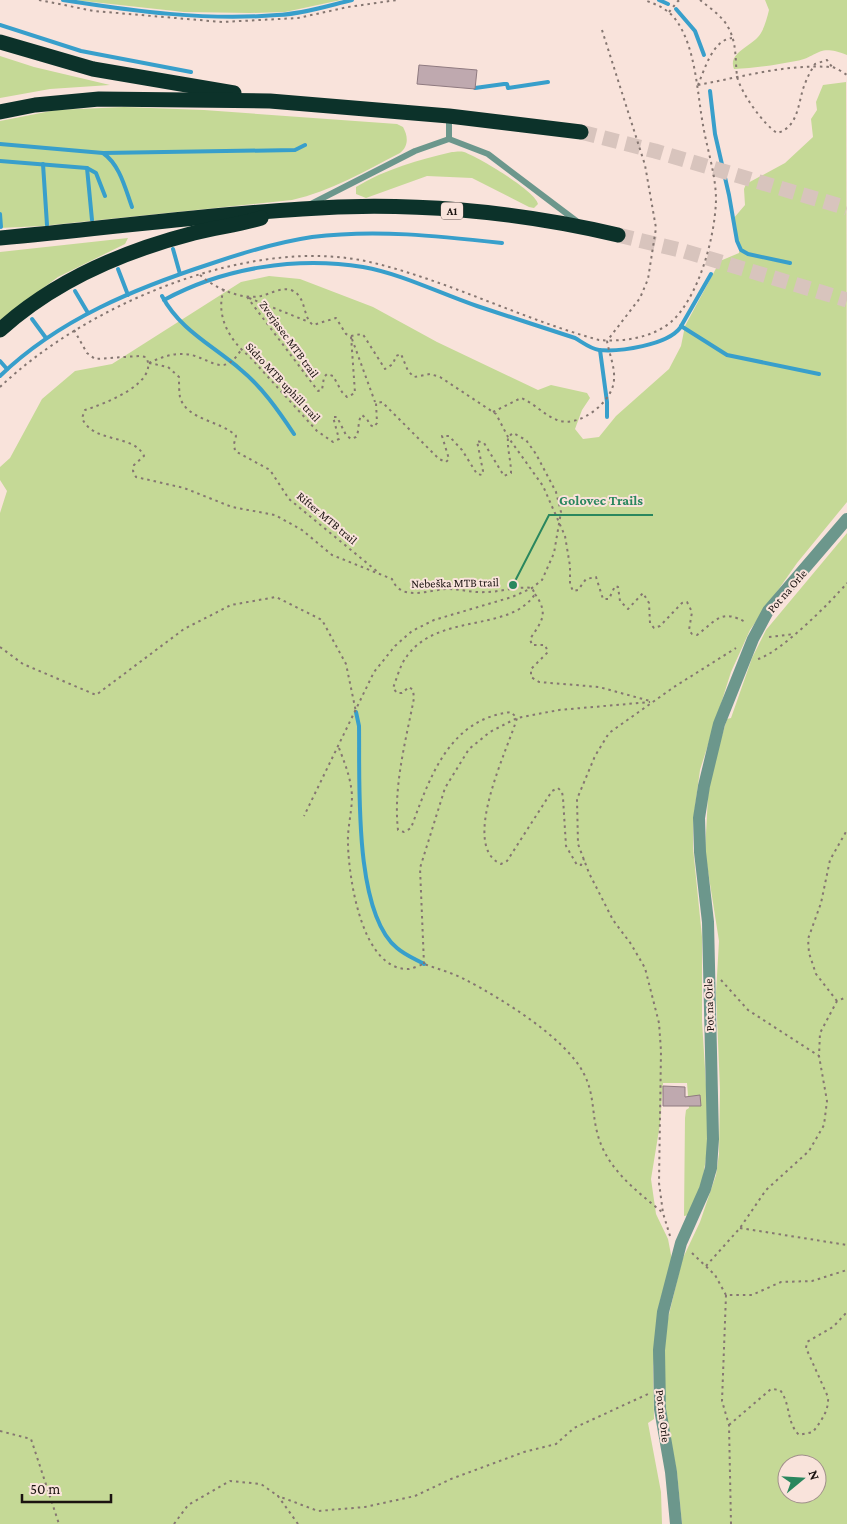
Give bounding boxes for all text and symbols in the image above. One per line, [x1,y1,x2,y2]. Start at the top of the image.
road number: A1 [441,202,463,220]
street label: Zverjasec MTB trail [256,298,322,380]
street label: Sidro MTB uphill trail [243,339,323,425]
callout: Golovec Trails [549,486,653,515]
street label: Rifter MTB trail [294,489,360,547]
text: Golovec Trails [559,492,643,508]
street label: Pot na Orle [764,566,810,616]
street label: Nebeška MTB trail [411,575,499,591]
street label: Pot na Orle [701,978,717,1032]
street label: Pot na Orle [653,1389,673,1443]
north arrow [777,1454,827,1504]
text: N [805,1468,824,1482]
scale bar [22,1472,111,1504]
text: 50 m [30,1481,60,1497]

